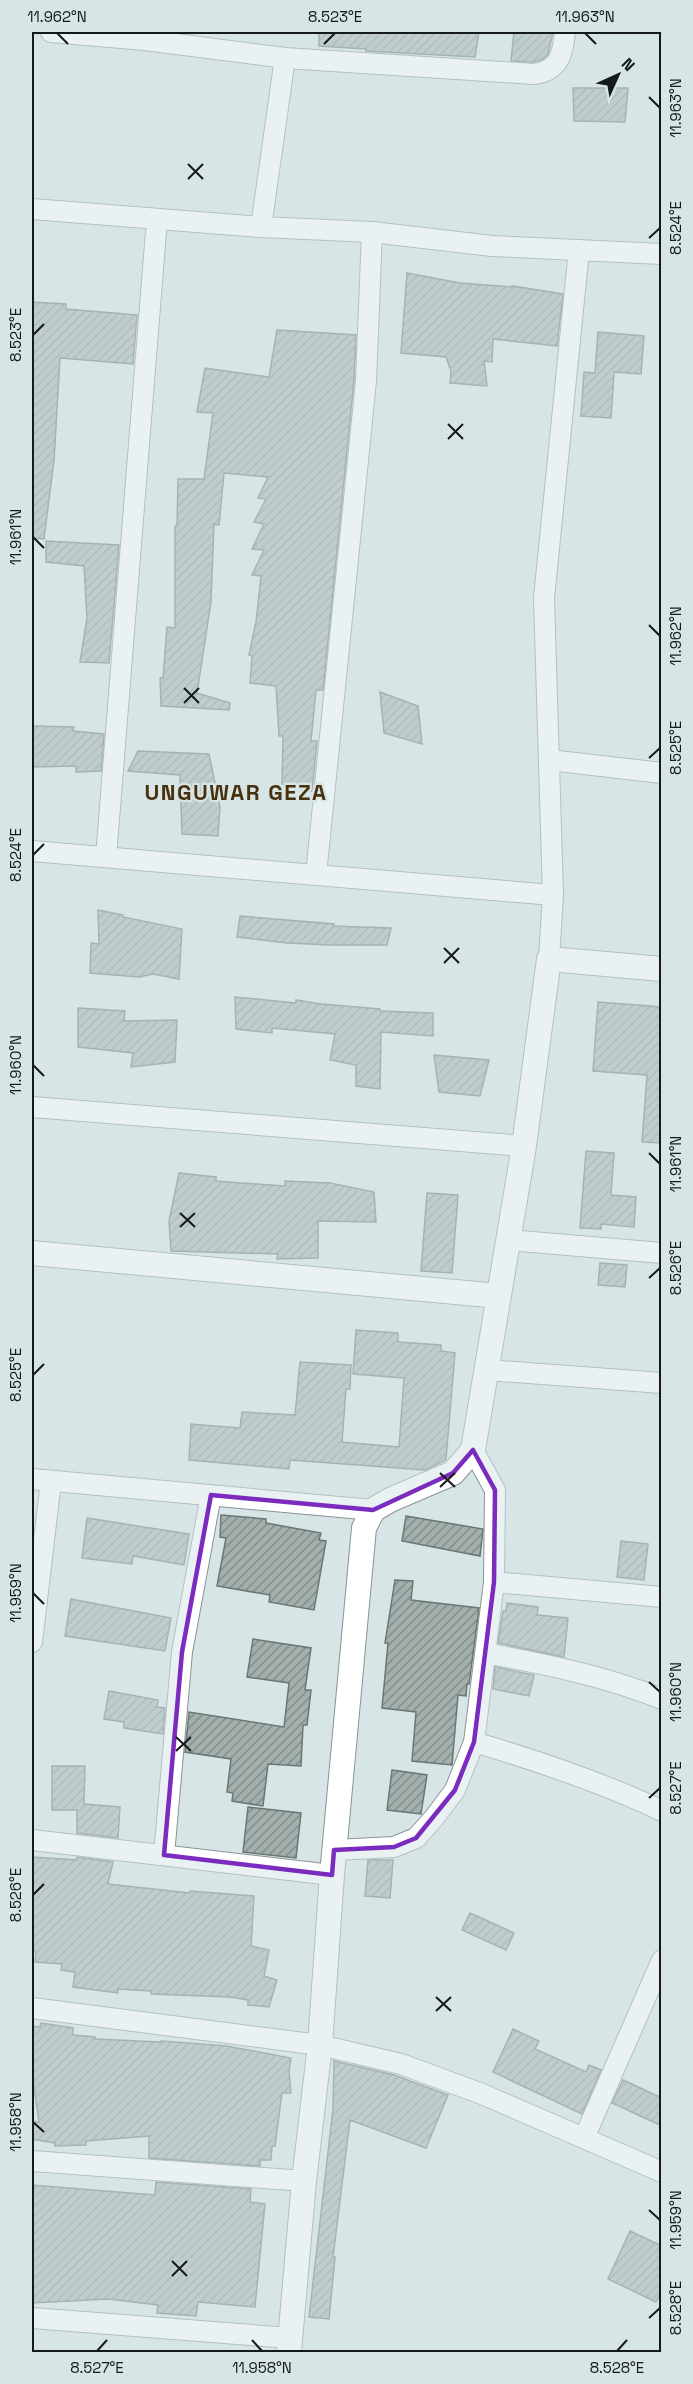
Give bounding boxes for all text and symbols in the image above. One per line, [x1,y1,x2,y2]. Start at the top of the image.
text: 11.962°N [27,7,87,26]
text: 8.523°E [308,7,362,26]
text: 11.963°N [555,7,615,26]
north arrow [588,45,648,105]
text: N [617,54,639,76]
text: 11.963°N [666,78,685,138]
text: 8.524°E [666,201,685,255]
text: 8.523°E [6,308,25,362]
text: 11.961°N [6,509,25,565]
text: 11.962°N [666,606,685,666]
text: 8.525°E [666,721,685,775]
district label: UNGUWAR GEZA [144,778,328,806]
text: 8.524°E [6,828,25,882]
text: 11.960°N [6,1035,25,1095]
text: 11.961°N [666,1136,685,1192]
text: 8.526°E [666,1241,685,1295]
text: 8.525°E [6,1348,25,1402]
text: 11.959°N [6,1563,25,1623]
text: 11.960°N [666,1662,685,1722]
text: 8.527°E [666,1761,685,1815]
text: 8.526°E [6,1868,25,1922]
text: 11.958°N [6,2092,25,2152]
text: 11.959°N [666,2190,685,2250]
text: 8.528°E [666,2281,685,2335]
text: 8.527°E [70,2358,124,2377]
text: 11.958°N [232,2358,292,2377]
text: 8.528°E [590,2358,644,2377]

